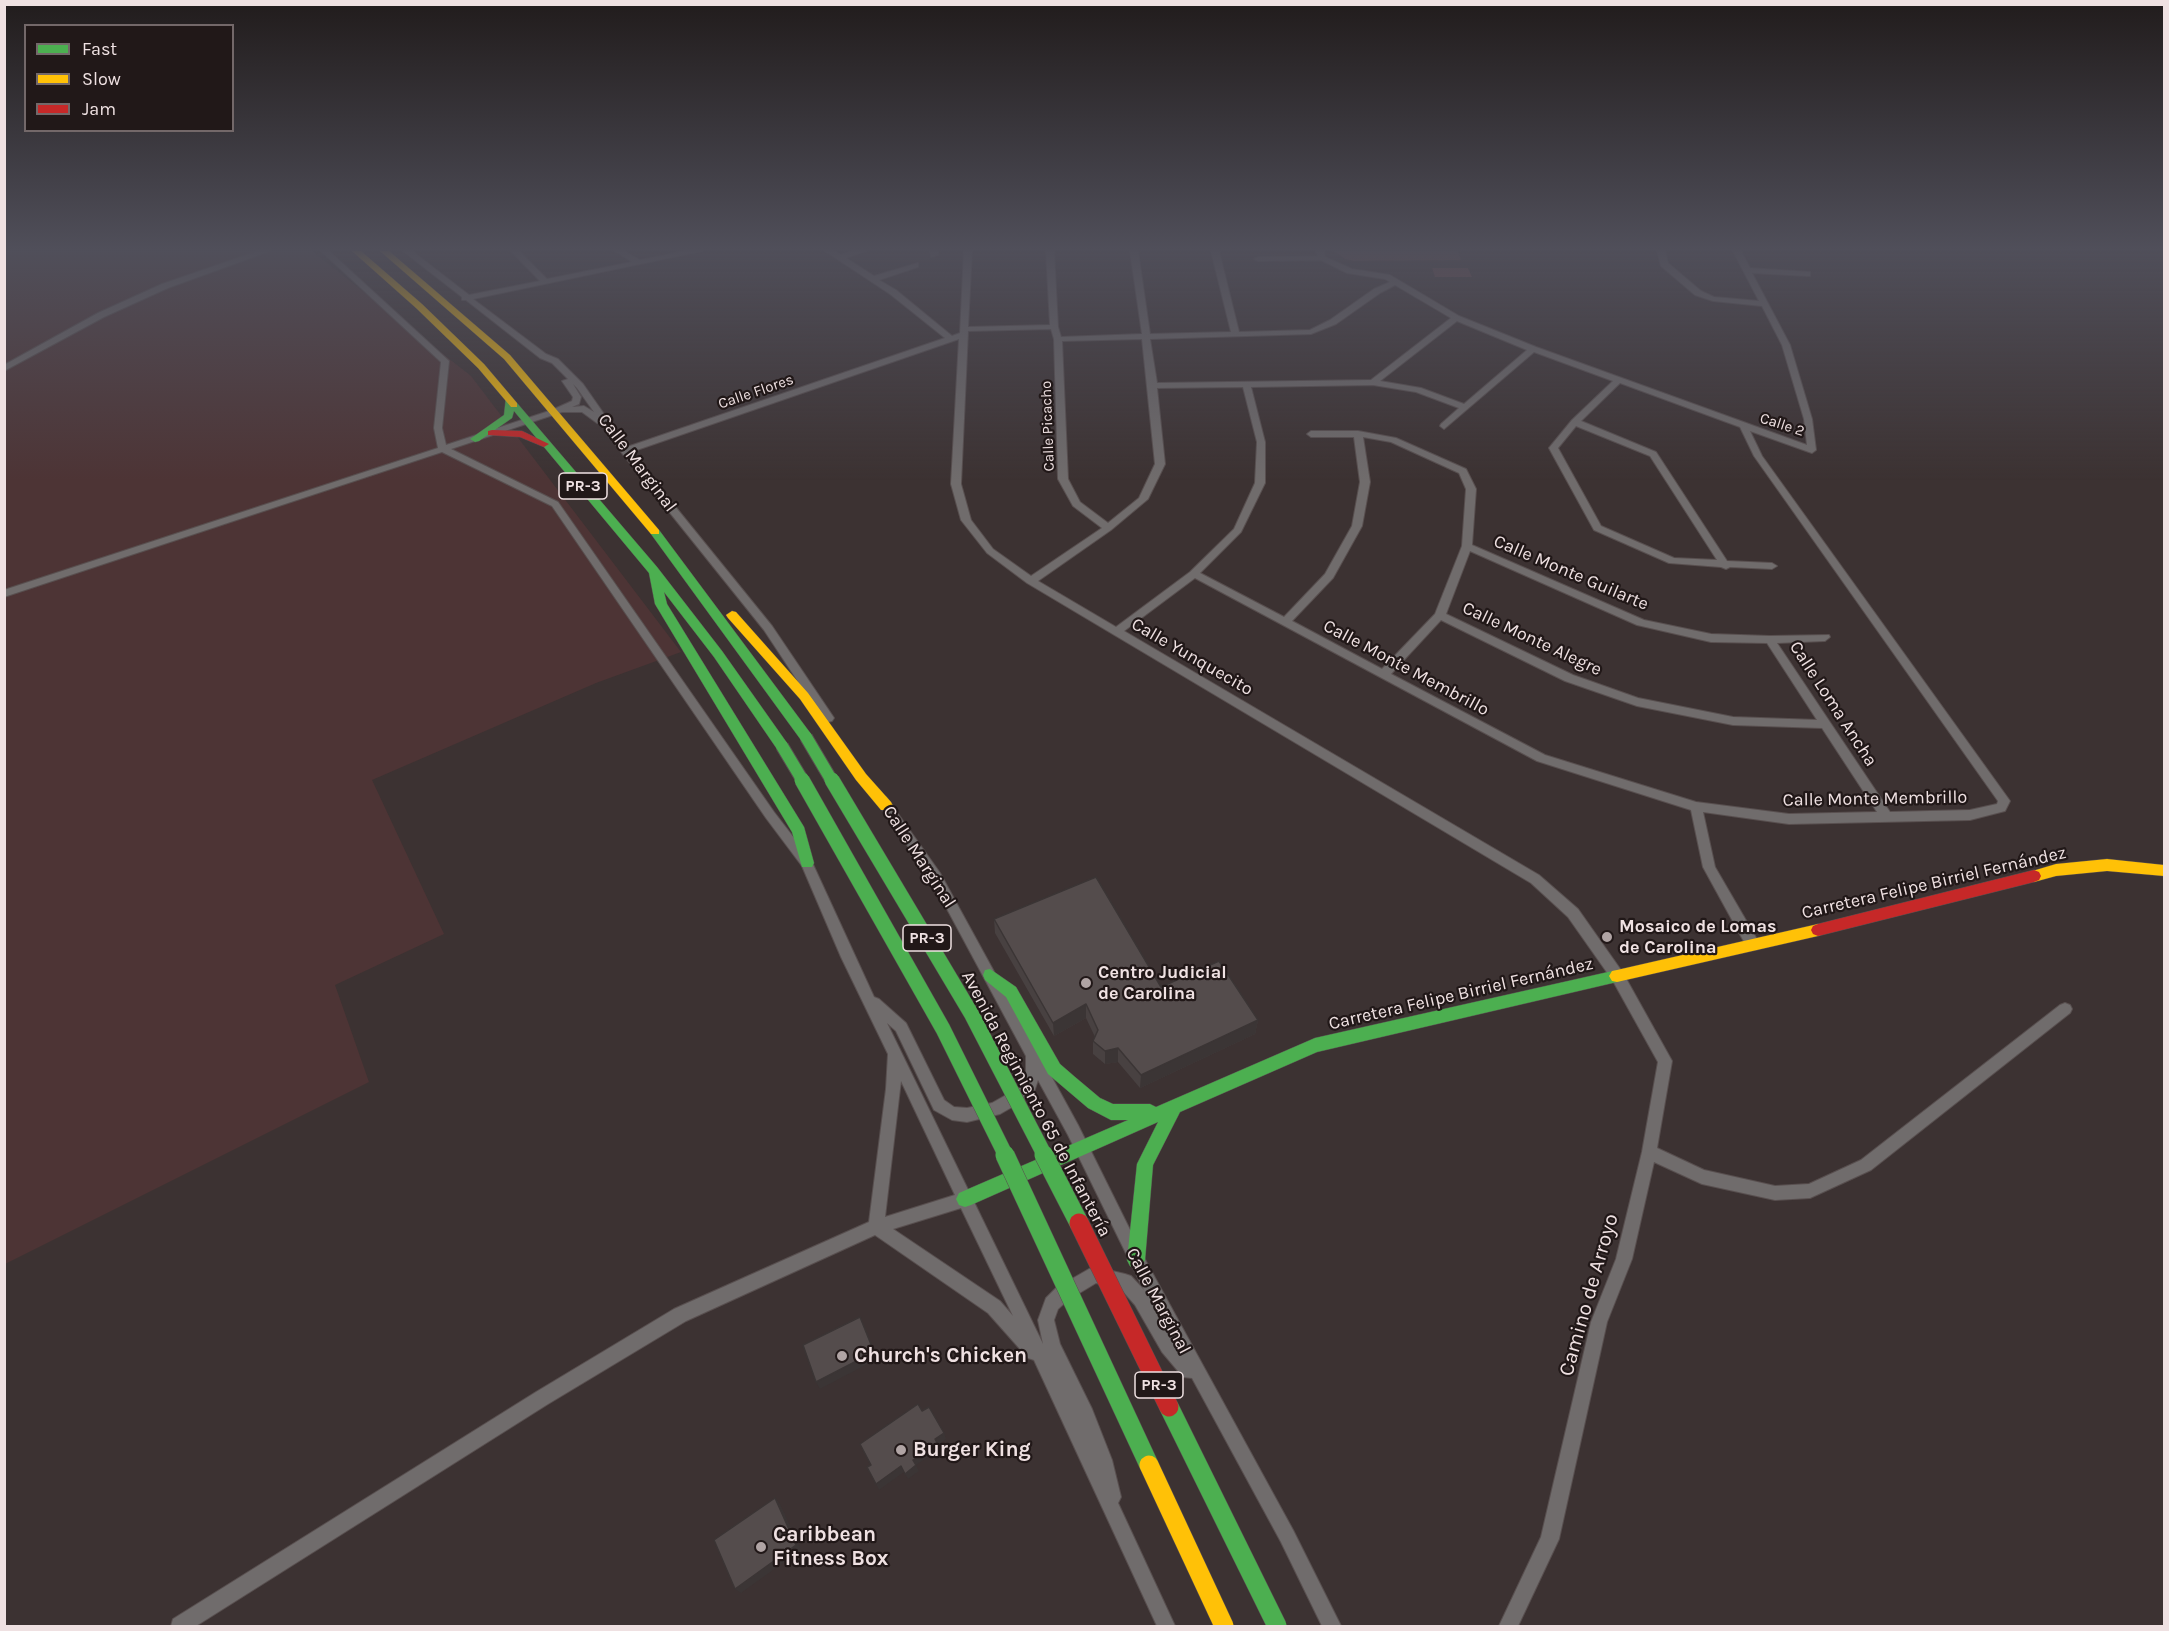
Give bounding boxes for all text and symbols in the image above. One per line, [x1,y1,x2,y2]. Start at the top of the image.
legend [24,24,234,132]
text: Fast [82,38,117,60]
text: Slow [82,68,121,90]
text: Jam [82,98,116,120]
street label: Calle Flores [716,371,796,413]
street label: Calle Picacho [1037,380,1059,472]
street label: Calle 2 [1757,409,1807,441]
street label: Calle Marginal [593,410,681,516]
road number: PR-3 [559,473,607,499]
street label: Calle Monte Guilarte [1490,531,1652,615]
street label: Calle Monte Alegre [1459,597,1605,681]
street label: Calle Yunquecito [1127,613,1257,701]
street label: Calle Monte Membrillo [1319,615,1493,721]
street label: Calle Loma Ancha [1784,637,1882,771]
street label: Calle Monte Membrillo [1783,787,1967,811]
street label: Calle Marginal [878,802,960,912]
street label: Carretera Felipe Birriel Fernández [1800,842,2068,924]
place label: Mosaico de Lomas de Carolina [1619,916,1776,958]
road number: PR-3 [903,925,951,951]
marker: Mosaico de Lomas de Carolina [1600,930,1614,944]
street label: Carretera Felipe Birriel Fernández [1327,953,1595,1035]
place label: Centro Judicial de Carolina [1098,962,1227,1004]
street label: Avenida Regimiento 65 de Infantería [957,967,1115,1241]
marker: Centro Judicial de Carolina [1079,976,1093,990]
street label: Camino de Arroyo [1554,1211,1624,1379]
street label: Calle Marginal [1121,1244,1195,1358]
place label: Church's Chicken [854,1343,1027,1369]
marker: Church's Chicken [835,1349,849,1363]
road number: PR-3 [1135,1372,1183,1398]
place label: Burger King [913,1437,1031,1463]
marker: Burger King [894,1443,908,1457]
place label: Caribbean Fitness Box [773,1522,888,1572]
marker: Caribbean Fitness Box [754,1540,768,1554]

